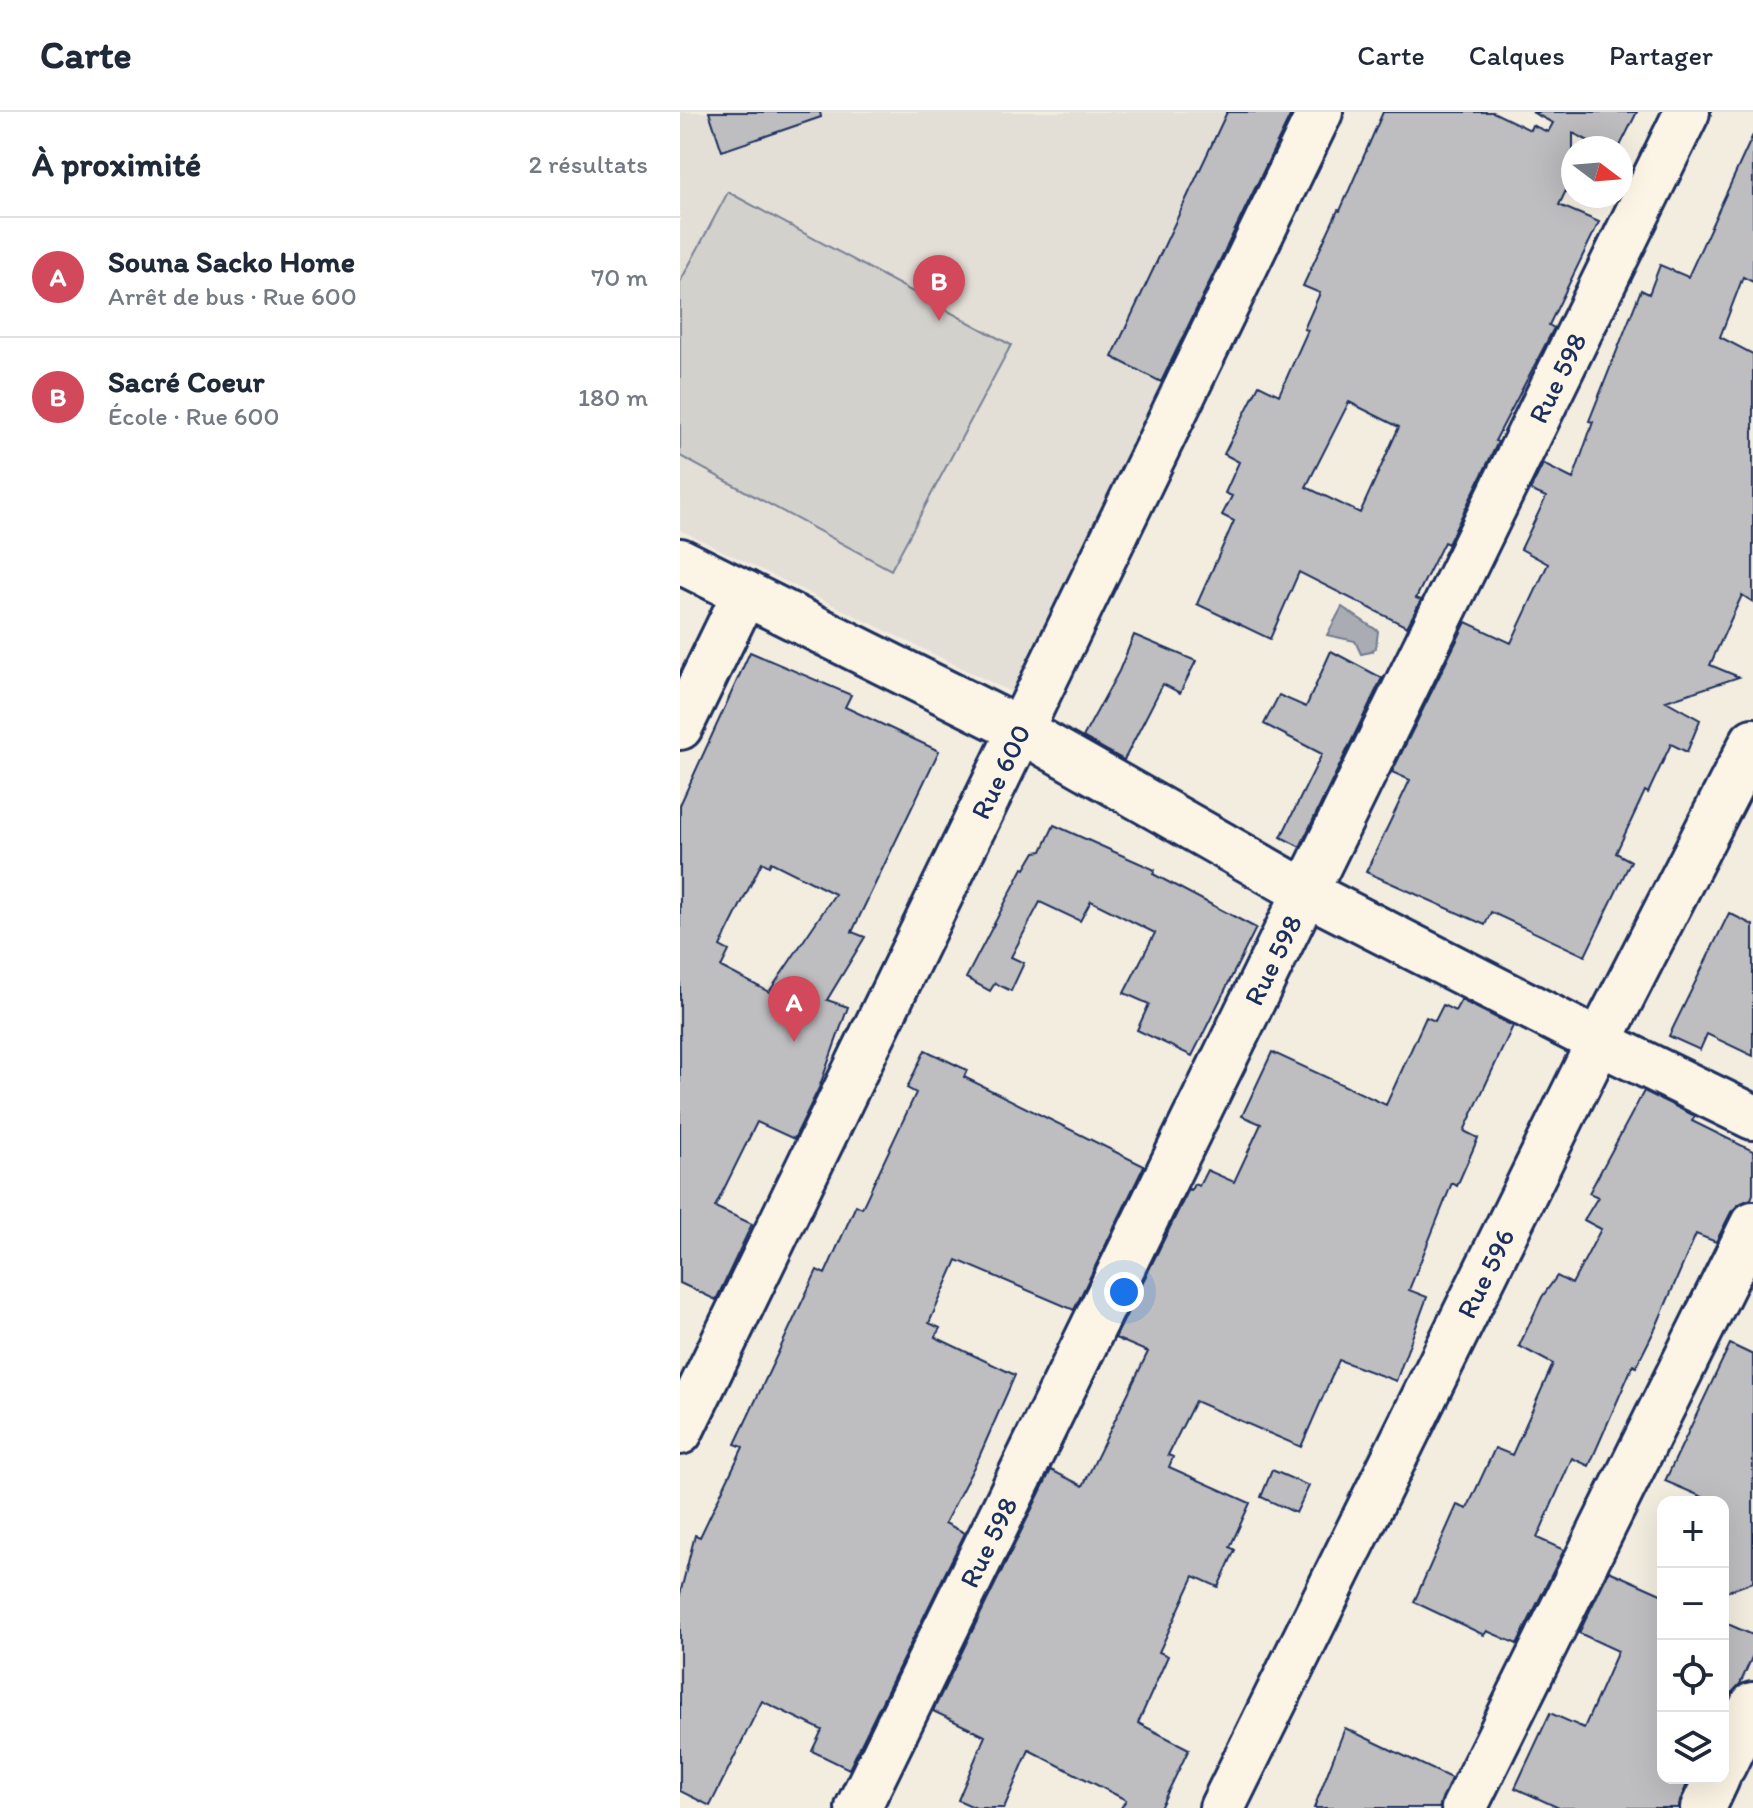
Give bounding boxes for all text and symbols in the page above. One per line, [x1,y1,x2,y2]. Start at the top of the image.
text: Carte [40,32,132,78]
text: Carte [1357,38,1425,72]
text: Calques [1469,38,1565,72]
text: Partager [1609,38,1713,72]
north arrow [1561,136,1633,208]
text: À proximité [32,144,201,185]
text: 2 résultats [528,148,648,180]
text: Souna Sacko Home [108,243,355,280]
pin: B [913,255,965,321]
text: A [50,261,66,293]
text: 70 m [591,261,648,293]
text: Arrêt de bus · Rue 600 [108,280,357,312]
street label: Rue 598 [1521,327,1594,429]
text: Sacré Coeur [108,363,264,400]
text: B [50,381,66,413]
text: 180 m [578,381,648,413]
text: École · Rue 600 [108,400,280,432]
street label: Rue 600 [963,719,1038,825]
street label: Rue 598 [1236,909,1309,1011]
pin: A [768,976,820,1042]
street label: Rue 596 [1449,1223,1522,1324]
your location [1104,1272,1144,1312]
street label: Rue 598 [951,1491,1025,1593]
map controls [1657,1496,1729,1784]
button: + [1657,1496,1729,1568]
button: − [1657,1568,1729,1640]
button: locate [1657,1640,1729,1712]
button: layers [1657,1712,1729,1784]

